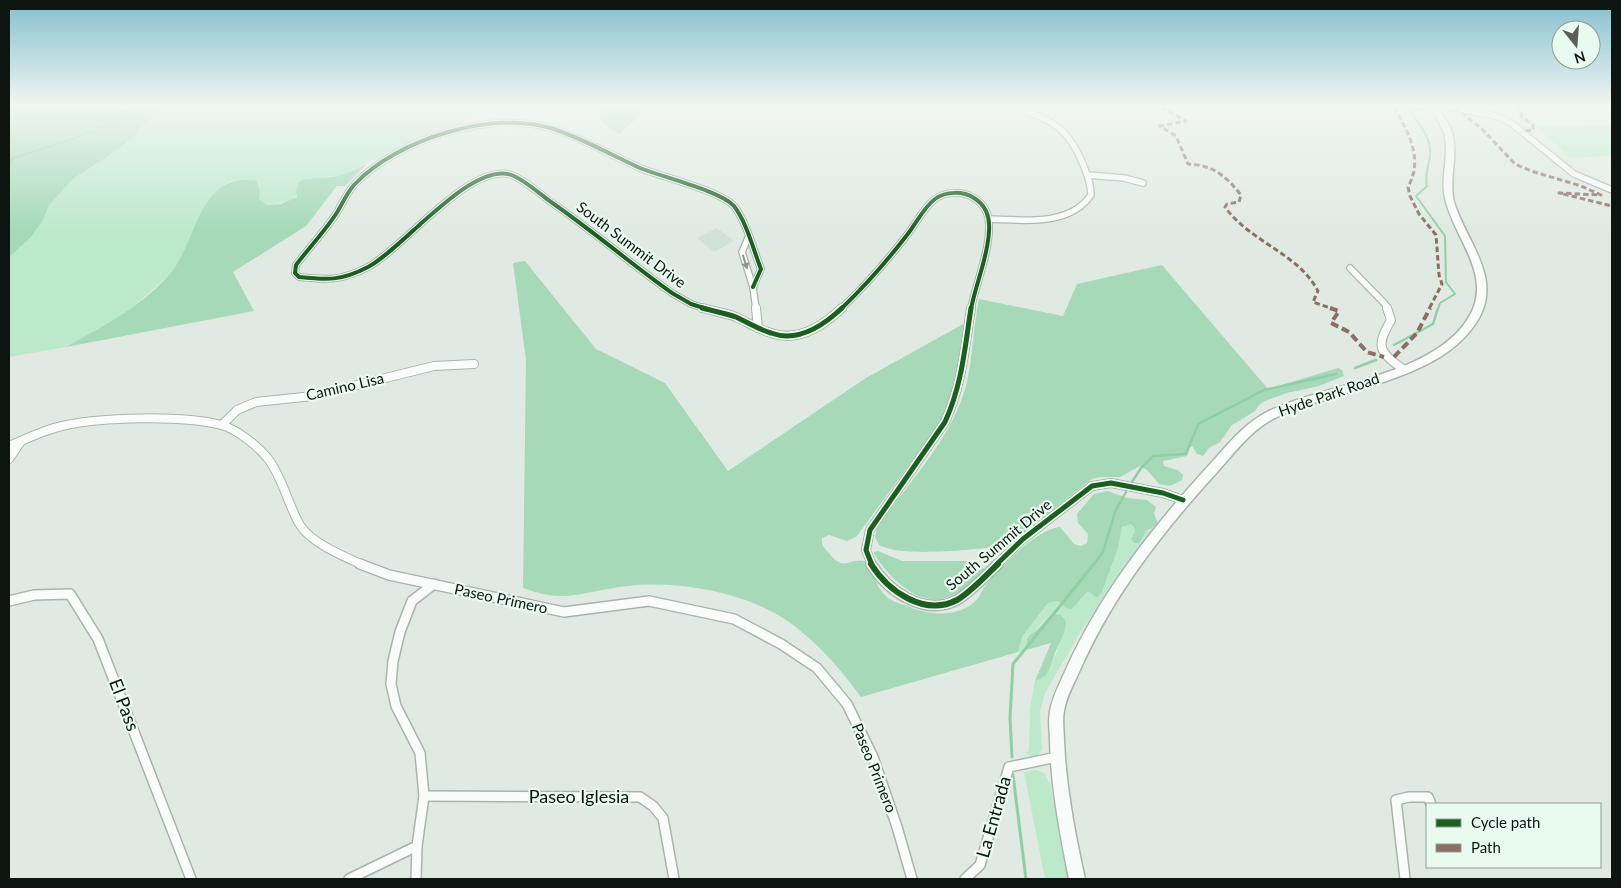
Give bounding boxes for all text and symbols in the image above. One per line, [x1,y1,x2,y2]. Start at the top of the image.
north arrow [1551,20,1601,70]
text: N [1572,48,1588,68]
street label: South Summit Drive [573,197,690,291]
one-way arrow [742,255,750,270]
street label: Camino Lisa [304,368,385,404]
street label: Hyde Park Road [1276,368,1381,420]
street label: South Summit Drive [942,495,1055,594]
street label: Paseo Primero [453,579,549,617]
street label: El Pass [105,675,145,734]
street label: Paseo Primero [849,720,901,815]
street label: La Entrada [971,773,1015,860]
street label: Paseo Iglesia [529,785,629,807]
legend [1426,803,1601,868]
text: Cycle path [1471,813,1540,831]
text: Path [1471,838,1501,856]

